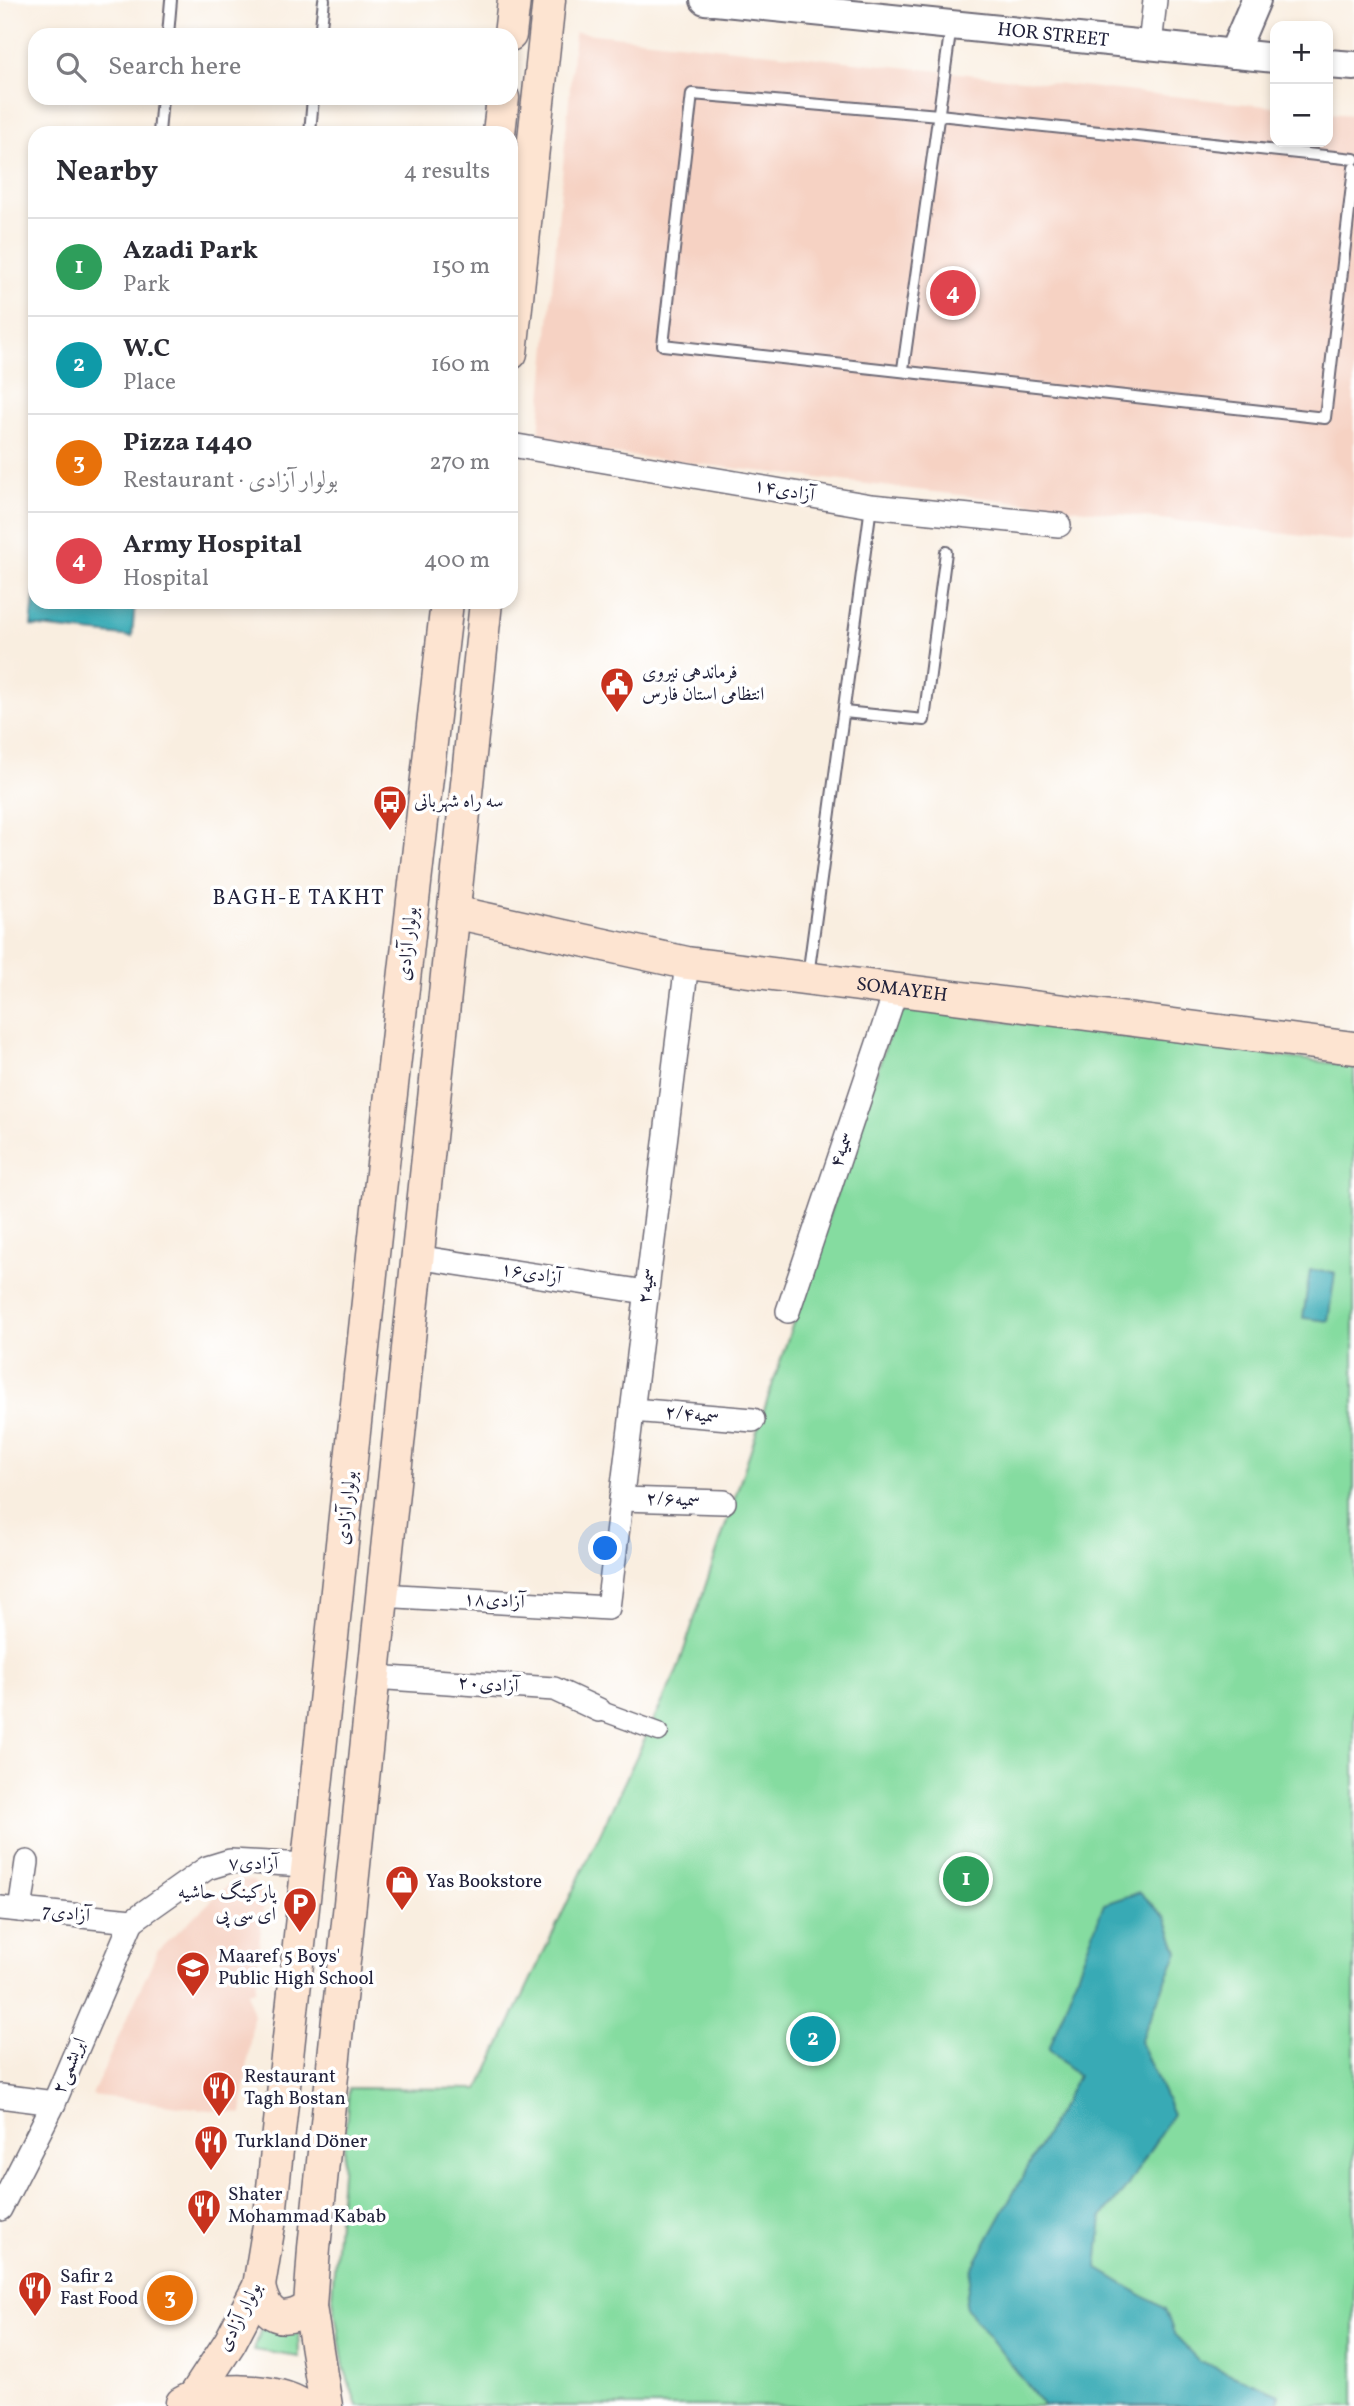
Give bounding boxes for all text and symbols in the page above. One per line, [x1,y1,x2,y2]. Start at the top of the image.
street label: HOR STREET [996,17,1110,54]
map controls [1270,21,1333,147]
button: + [1270,21,1333,84]
search box [28,28,518,105]
icon: search [52,48,90,86]
text: Search here [108,49,241,85]
button: − [1270,84,1333,147]
text: Nearby [56,151,158,193]
text: 4 results [404,156,490,188]
text: Azadi Park [123,233,258,269]
text: 1 [74,251,84,283]
text: 150 m [432,251,490,283]
pin: 4 [930,267,976,319]
text: Park [123,269,170,301]
text: W.C [123,331,170,367]
text: 2 [73,349,85,381]
text: 160 m [431,349,490,381]
text: Place [123,367,176,399]
text: Pizza 1440 [123,425,252,461]
text: 3 [73,447,85,479]
text: 270 m [429,447,490,479]
text: Restaurant · بولوار آزادی [123,465,338,497]
street label: آزادی۱۴ [752,473,818,509]
text: Army Hospital [123,527,302,563]
text: 4 [72,545,86,577]
text: 400 m [424,545,490,577]
text: Hospital [123,563,209,595]
place label: فرماندهی نیروی انتظامی استان فارس [642,660,764,708]
public building icon: فرماندهی نیروی انتظامی استان فارس [598,665,636,714]
bus stop icon: سه راه شهربانی [371,783,409,832]
place label: سه راه شهربانی [414,789,504,815]
district label: BAGH-E TAKHT [212,884,386,913]
street label: بولوار آزادی [391,906,425,982]
street label: SOMAYEH [855,972,949,1009]
street label: سمیه۴ [824,1129,860,1171]
street label: آزادی۱۶ [499,1256,565,1292]
street label: ۲سمیه [632,1266,662,1306]
street label: سمیه۲/۴ [664,1400,720,1430]
street label: بولوار آزادی [330,1470,364,1546]
street label: سمیه۲/۶ [645,1486,701,1514]
your location [588,1531,622,1565]
street label: آزادی۱۸ [463,1586,527,1616]
street label: آزادی۲۰ [457,1670,521,1700]
street label: آزادی۷ [228,1851,280,1877]
pin: 1 [943,1853,989,1905]
shop icon: Yas Bookstore [383,1863,421,1912]
place label: Yas Bookstore [426,1869,542,1895]
place label: پارکینگ حاشیه ای سی پی [178,1879,277,1928]
parking icon: پارکینگ حاشیه ای سی پی [281,1885,319,1934]
street label: 7آزادی [41,1899,93,1930]
place label: Maaref 5 Boys' Public High School [218,1944,374,1992]
school or university icon: Maaref 5 Boys' Public High School [174,1949,212,1998]
pin: 2 [790,2013,836,2065]
street label: ابریشمی۲ [46,2034,94,2098]
place label: Restaurant Tagh Bostan [244,2064,346,2112]
restaurant icon: Restaurant Tagh Bostan [200,2069,238,2118]
restaurant icon: Turkland Döner [192,2123,230,2172]
place label: Turkland Döner [235,2129,368,2155]
place label: Shater Mohammad Kabab [228,2182,386,2230]
restaurant icon: Shater Mohammad Kabab [185,2187,223,2236]
place label: Safir 2 Fast Food [60,2264,138,2312]
restaurant icon: Safir 2 Fast Food [16,2269,54,2318]
pin: 3 [147,2272,193,2324]
street label: بولوار آزادی [212,2278,268,2356]

